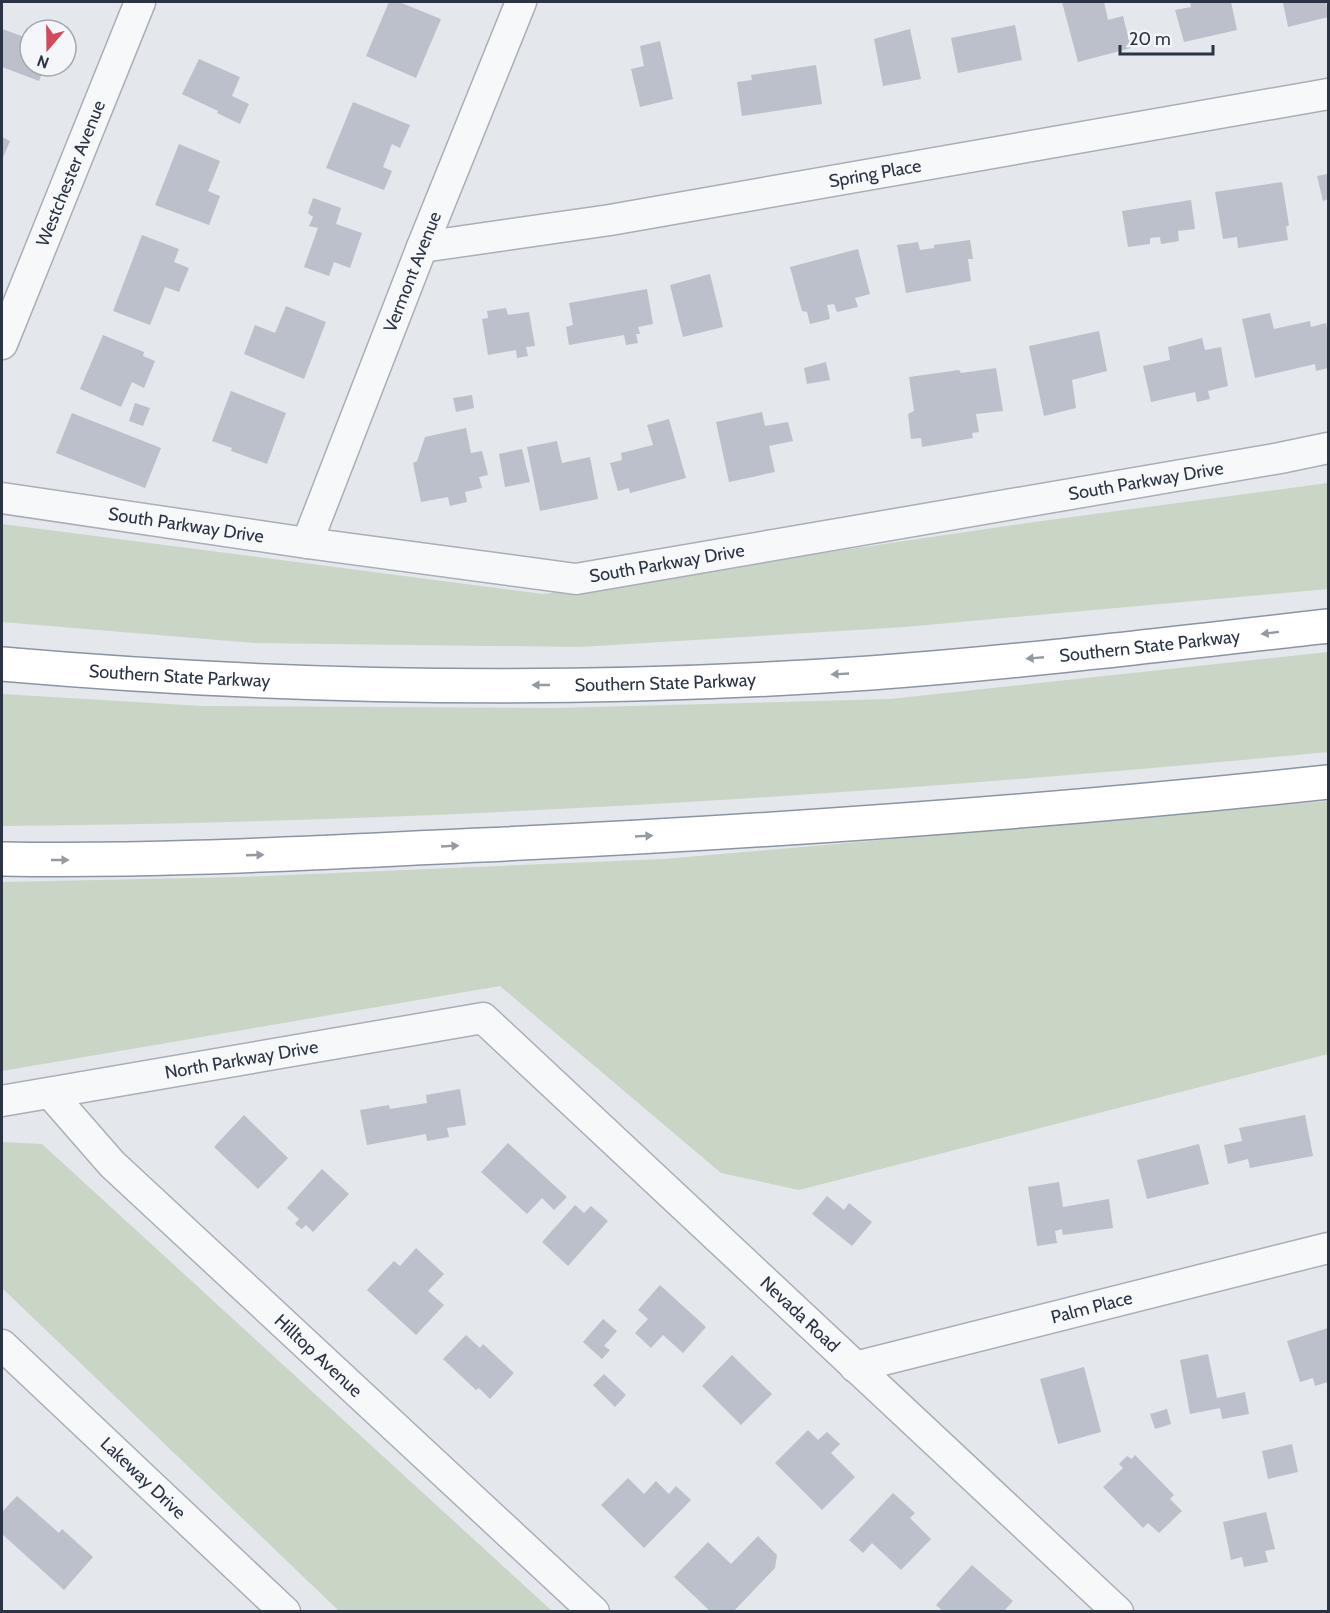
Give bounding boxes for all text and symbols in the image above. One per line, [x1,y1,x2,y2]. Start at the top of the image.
north arrow [18,18,78,78]
scale bar [1120,18,1213,56]
text: 20 m [1129,28,1171,50]
text: N [34,51,52,72]
street label: Westchester Avenue [32,97,110,250]
street label: Spring Place [827,155,923,192]
street label: Vermont Avenue [379,208,446,335]
street label: South Parkway Drive [1067,457,1225,505]
street label: South Parkway Drive [107,503,265,547]
street label: South Parkway Drive [588,539,746,588]
street label: Southern State Parkway [1058,625,1241,667]
one-way arrow [1261,628,1280,638]
one-way arrow [1025,653,1044,663]
street label: Southern State Parkway [88,660,271,692]
street label: Southern State Parkway [574,669,757,696]
one-way arrow [831,670,850,679]
one-way arrow [531,680,550,690]
one-way arrow [635,832,654,841]
one-way arrow [440,842,459,851]
one-way arrow [245,850,264,859]
one-way arrow [50,855,69,865]
street label: North Parkway Drive [163,1036,320,1084]
street label: Nevada Road [756,1272,844,1357]
street label: Palm Place [1049,1287,1135,1328]
street label: Hilltop Avenue [270,1310,367,1402]
street label: Lakeway Drive [96,1433,190,1524]

